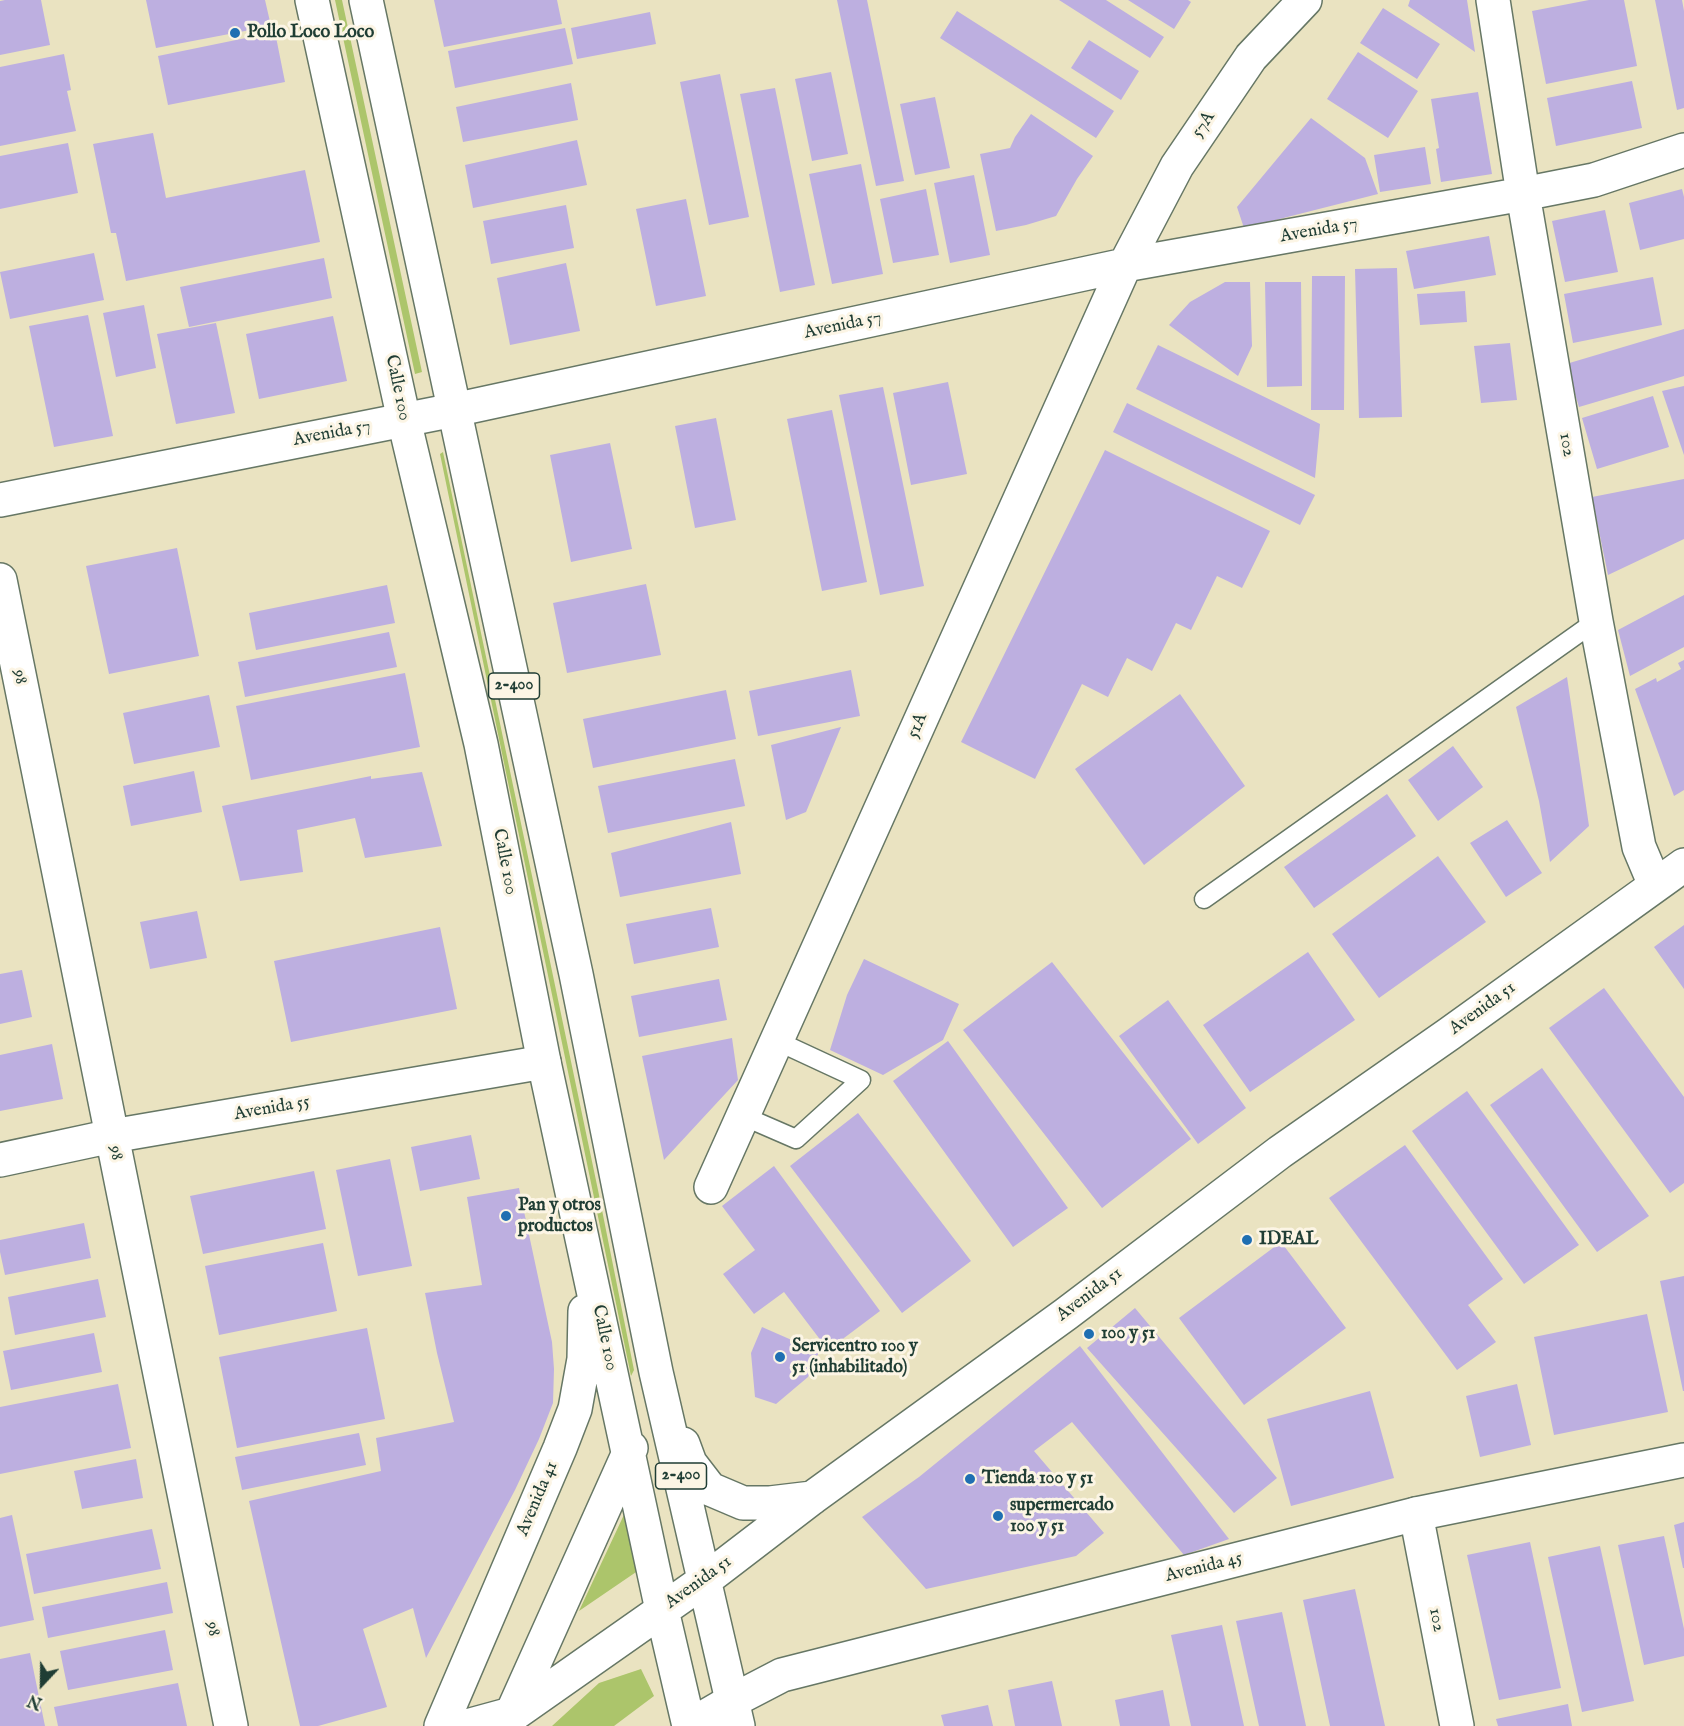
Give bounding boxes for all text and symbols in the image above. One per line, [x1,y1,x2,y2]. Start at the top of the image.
place label: Pollo Loco Loco [247,22,374,44]
marker: Pollo Loco Loco [228,26,242,40]
street label: 57A [1187,108,1221,142]
street label: Avenida 57 [1278,214,1360,248]
street label: Avenida 57 [802,307,884,345]
street label: Calle 100 [379,353,415,423]
street label: Avenida 57 [291,416,373,452]
street label: 102 [1553,431,1579,459]
street label: 98 [7,668,31,686]
road number: 2-400 [488,673,540,699]
street label: 51A [903,710,933,742]
street label: Calle 100 [487,827,521,897]
street label: Avenida 51 [1446,978,1520,1040]
street label: Avenida 55 [232,1092,312,1126]
street label: 98 [103,1144,127,1162]
place label: Pan y otros productos [518,1195,601,1238]
marker: Pan y otros productos [499,1209,513,1223]
place label: IDEAL [1259,1229,1318,1251]
marker: IDEAL [1240,1233,1254,1247]
street label: Avenida 51 [1053,1263,1127,1327]
street label: Calle 100 [586,1303,622,1373]
place label: 100 y 51 [1101,1323,1155,1345]
marker: 100 y 51 [1082,1327,1096,1341]
place label: Servicentro 100 y 51 (inhabilitado) [792,1336,918,1378]
marker: Servicentro 100 y 51 (inhabilitado) [773,1350,787,1364]
street label: Avenida 41 [513,1458,563,1540]
road number: 2-400 [656,1463,706,1489]
place label: Tienda 100 y 51 [982,1468,1093,1490]
marker: Tienda 100 y 51 [963,1472,977,1486]
place label: supermercado 100 y 51 [1010,1495,1114,1538]
marker: supermercado 100 y 51 [991,1509,1005,1523]
street label: Avenida 45 [1163,1548,1245,1588]
street label: Avenida 51 [662,1552,736,1614]
street label: 102 [1423,1606,1449,1634]
street label: 98 [200,1620,224,1638]
north arrow [12,1654,72,1714]
text: N [25,1689,45,1713]

